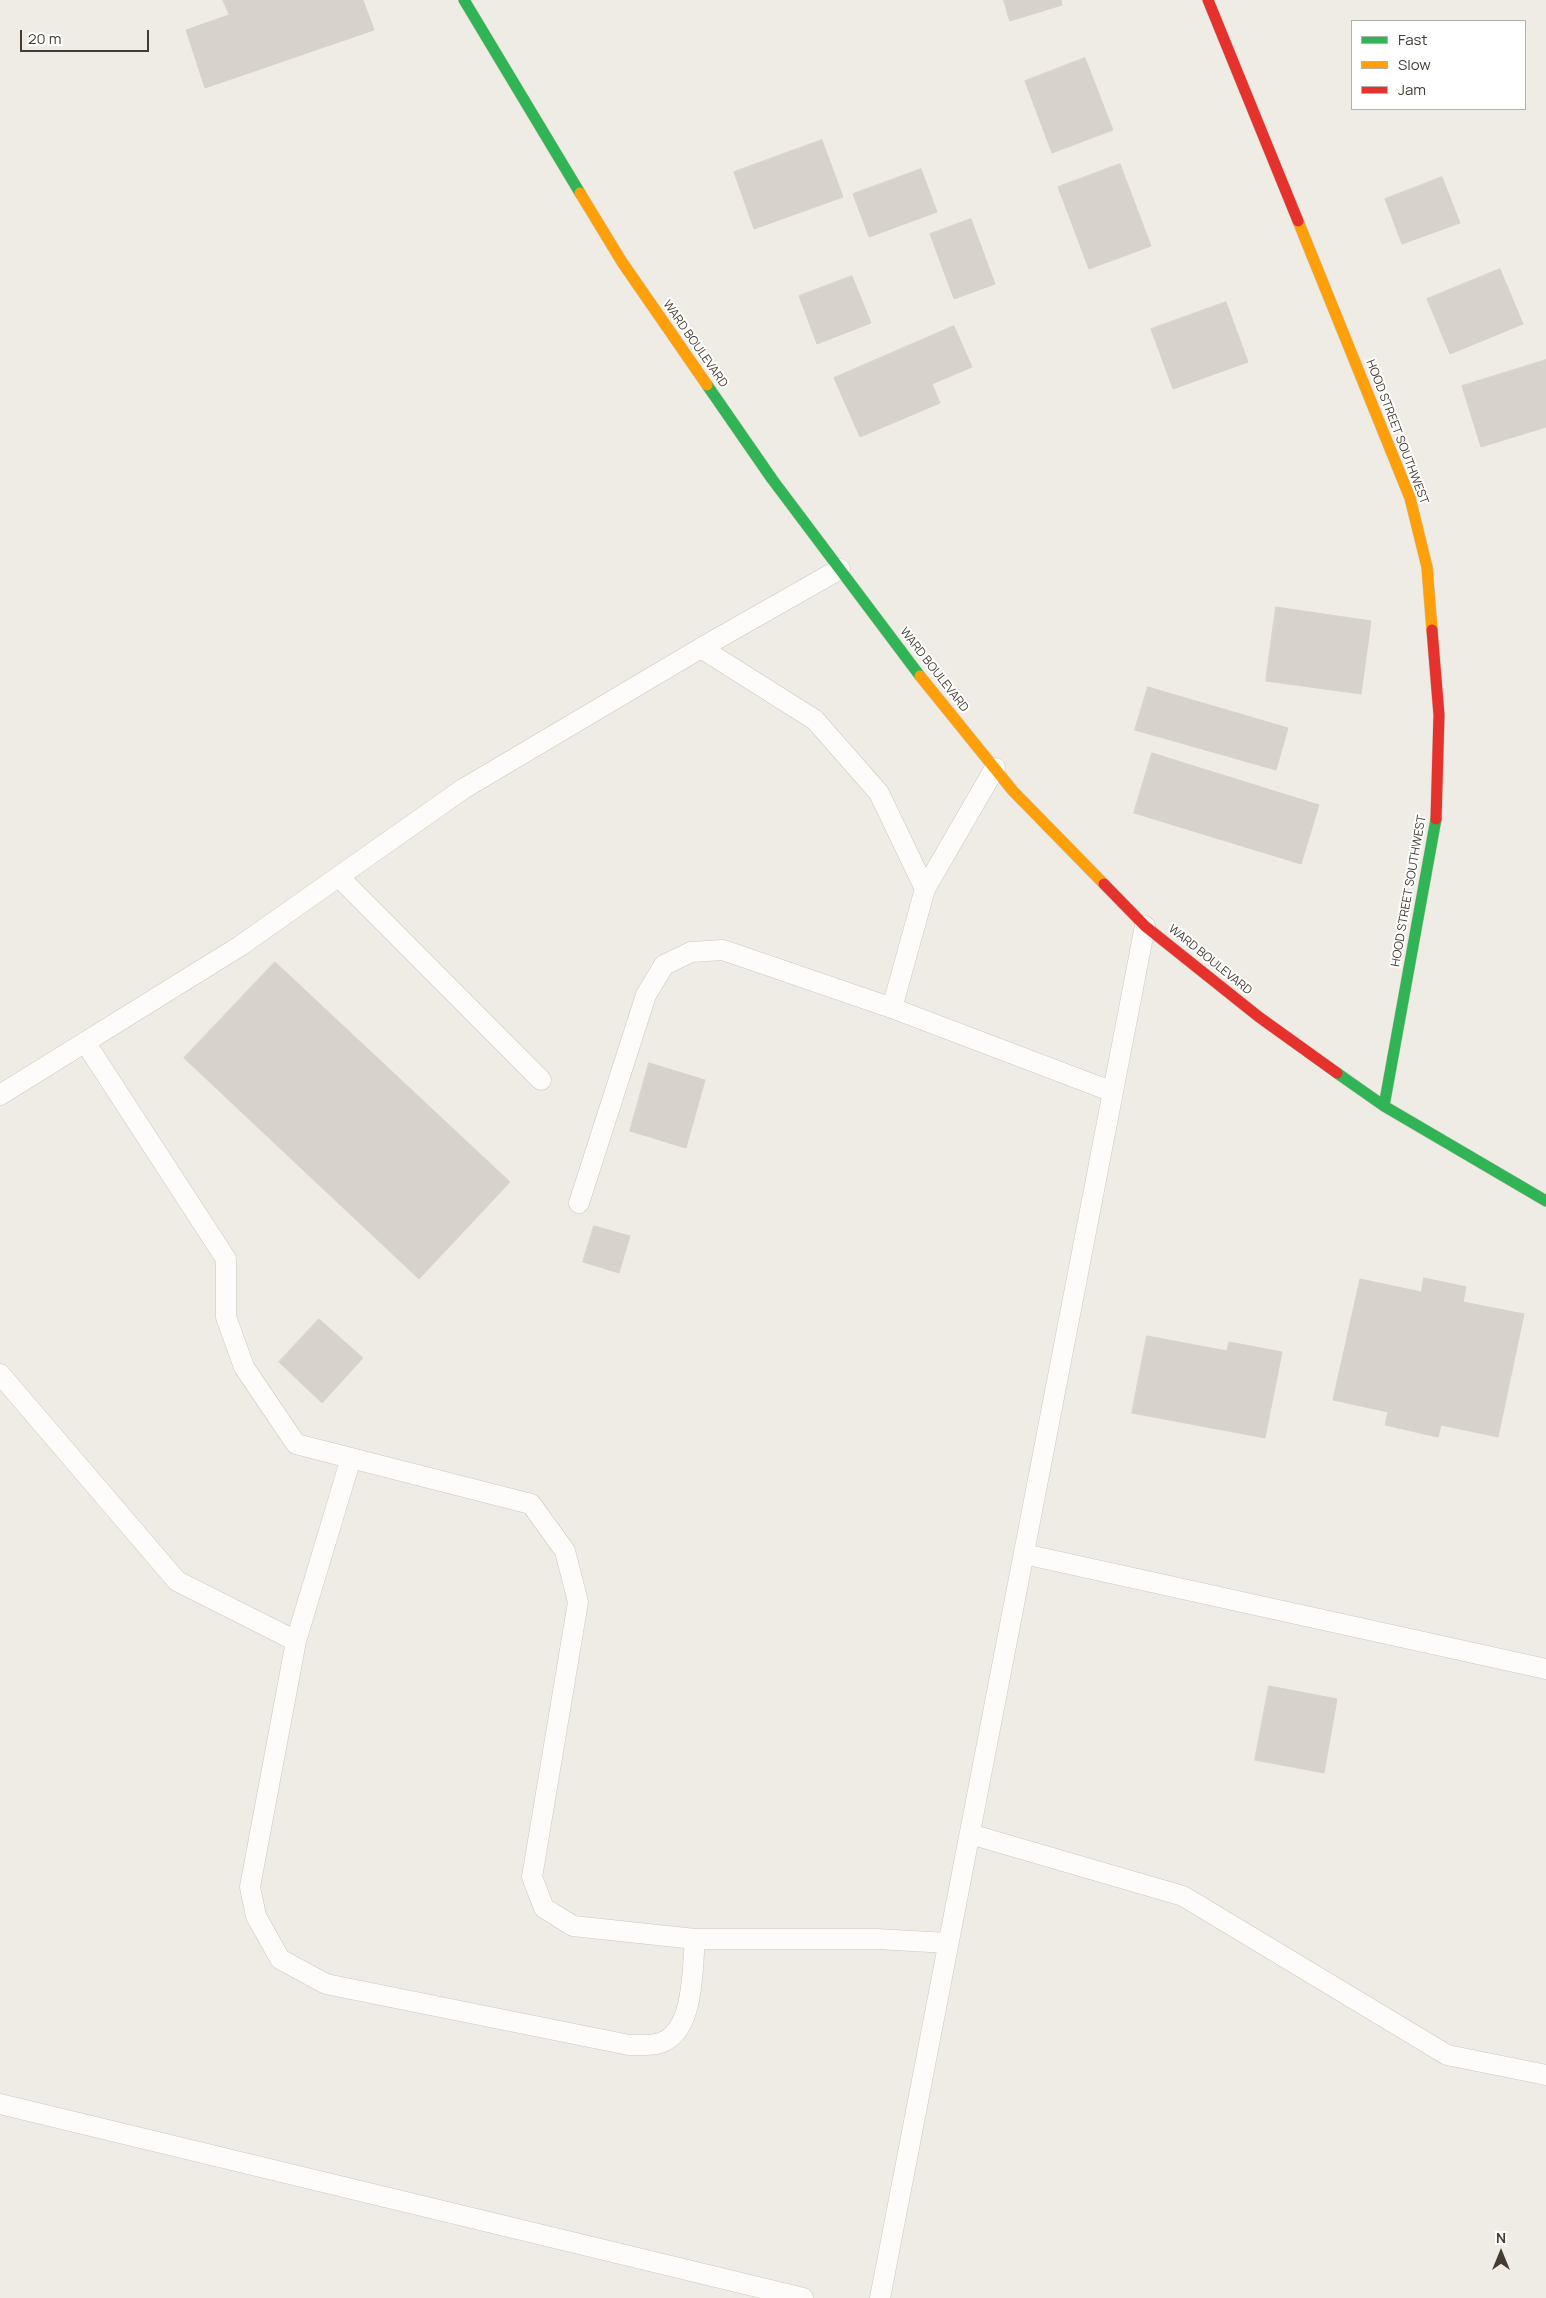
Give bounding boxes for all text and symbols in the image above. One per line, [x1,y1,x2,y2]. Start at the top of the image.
scale bar [22,20,151,52]
legend [1351,20,1526,110]
text: 20 m [28,28,61,49]
text: Fast [1398,29,1427,50]
text: Slow [1398,54,1431,75]
text: Jam [1398,79,1426,100]
street label: WARD BOULEVARD [660,298,730,390]
street label: HOOD STREET SOUTHWEST [1363,358,1431,506]
street label: WARD BOULEVARD [897,625,971,715]
street label: HOOD STREET SOUTHWEST [1389,814,1429,968]
street label: WARD BOULEVARD [1165,922,1255,998]
north arrow [1476,2228,1526,2278]
text: N [1496,2228,1506,2247]

